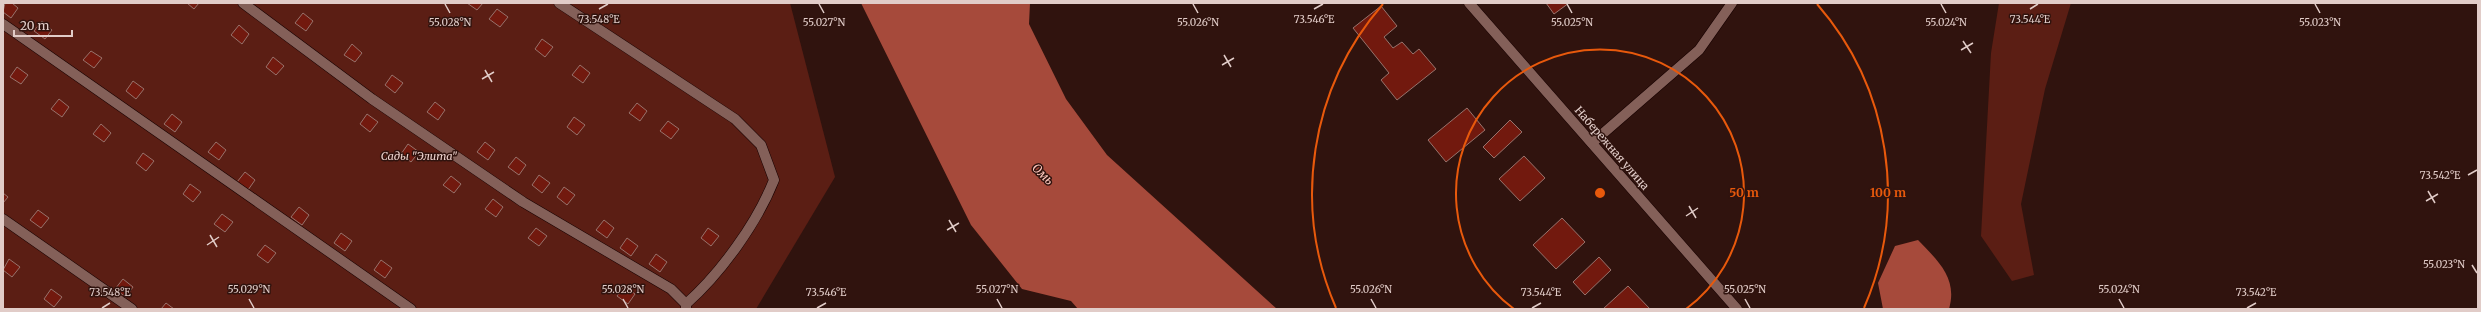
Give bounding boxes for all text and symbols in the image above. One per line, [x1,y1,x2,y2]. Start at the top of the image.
scale bar [14,12,72,38]
text: 73.548°E [578,13,620,26]
text: 73.546°E [1294,13,1335,26]
text: 73.544°E [2010,13,2051,26]
text: 55.028°N [429,16,472,29]
text: 55.027°N [803,16,845,29]
text: 55.026°N [1177,16,1219,29]
text: 55.025°N [1551,16,1593,29]
text: 55.024°N [1925,16,1967,29]
text: 55.023°N [2299,16,2341,29]
text: 20 m [20,18,49,33]
street label: Набережная улица [1572,103,1652,193]
park label: Сады "Элита" [381,149,458,163]
water label: Омь [1029,160,1057,188]
text: 73.542°E [2420,169,2461,182]
text: 50 m [1729,185,1759,200]
text: 100 m [1870,185,1906,200]
centre of rings [1593,186,1607,200]
text: 55.023°N [2423,258,2465,271]
text: 55.029°N [228,283,271,296]
text: 55.028°N [602,283,645,296]
text: 55.027°N [976,283,1018,296]
text: 55.026°N [1350,283,1392,296]
text: 55.025°N [1724,283,1766,296]
text: 55.024°N [2098,283,2140,296]
text: 73.548°E [89,286,131,299]
text: 73.546°E [806,286,847,299]
text: 73.544°E [1521,286,1562,299]
text: 73.542°E [2236,286,2277,299]

